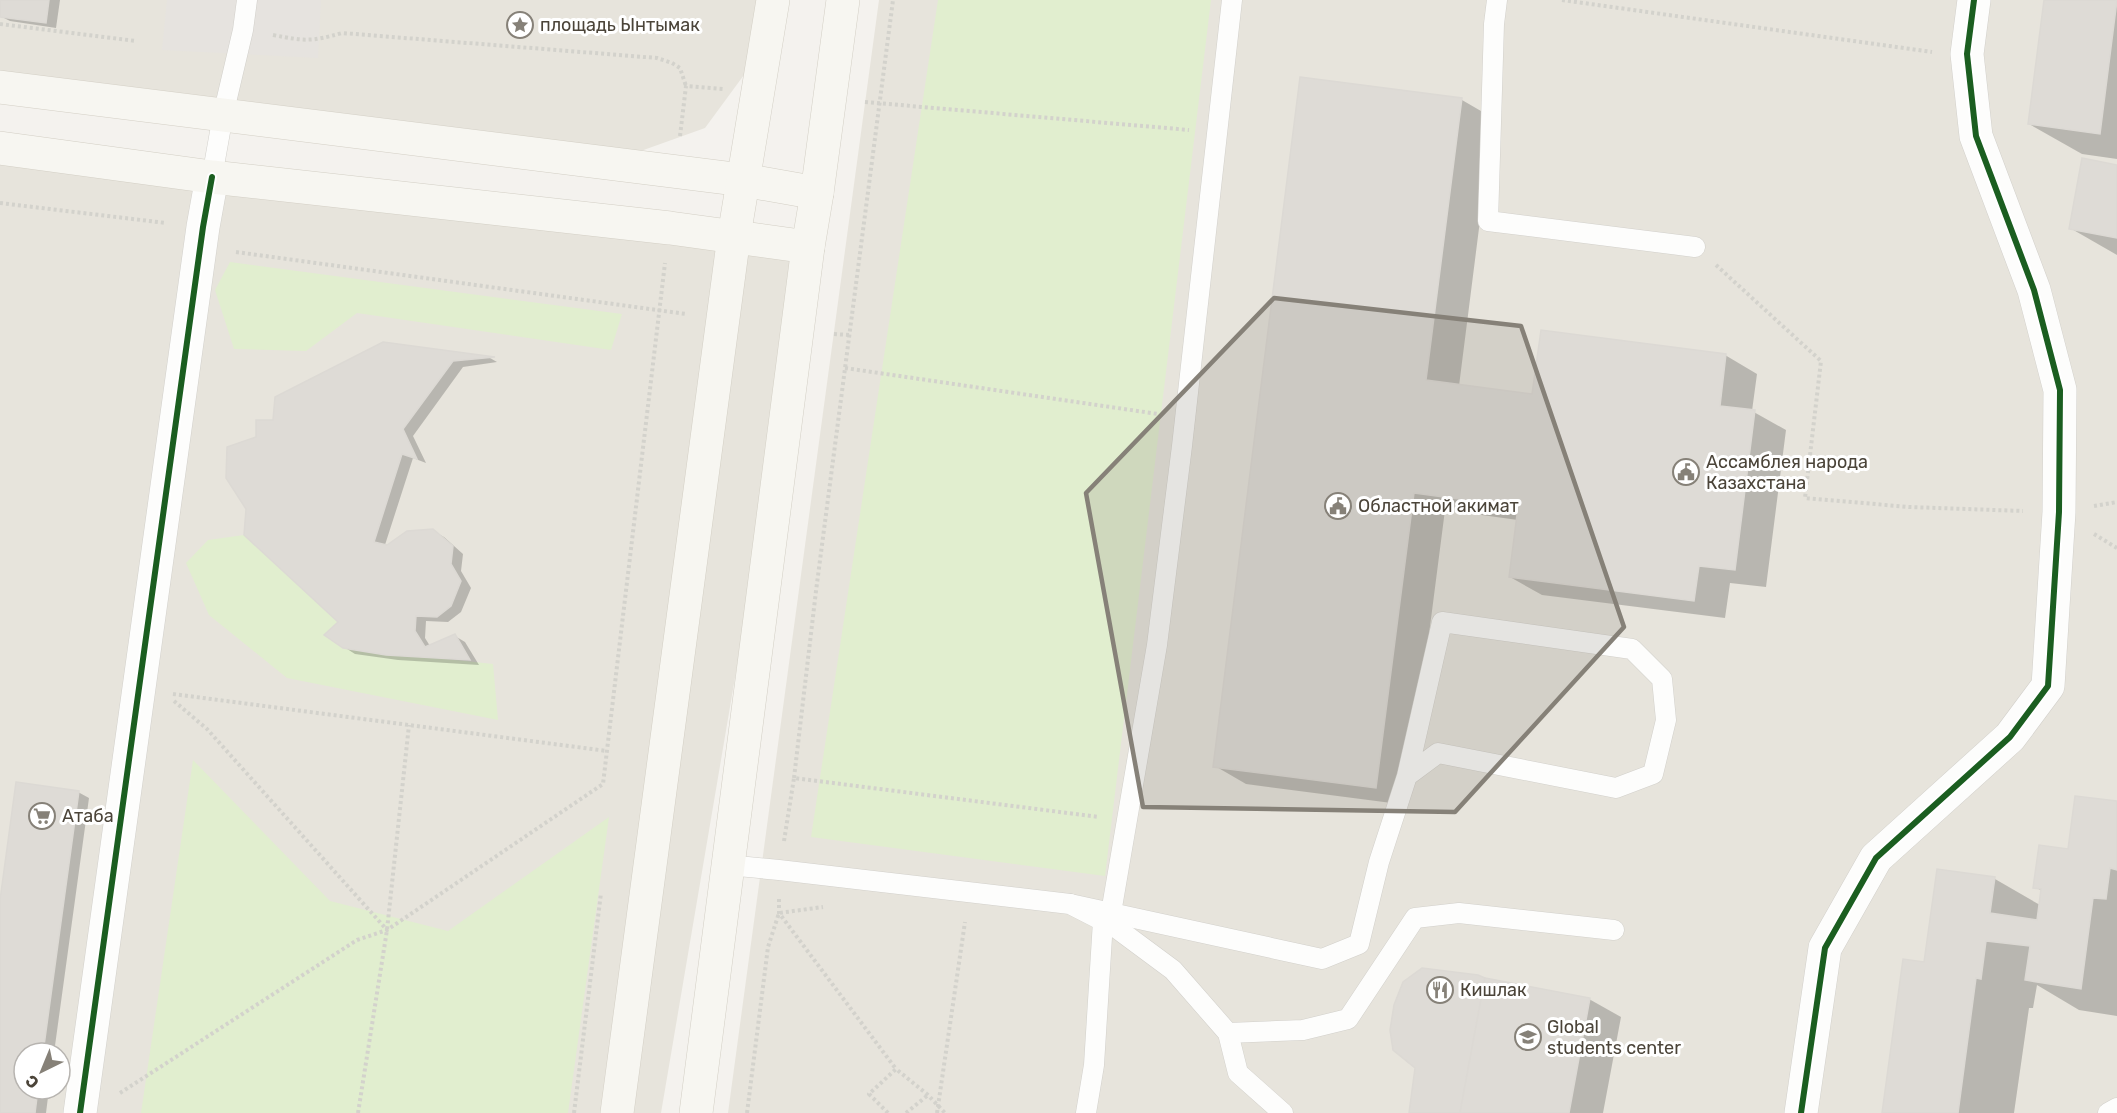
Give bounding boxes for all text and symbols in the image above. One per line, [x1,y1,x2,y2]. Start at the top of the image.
place icon: площадь Ынтымак [505,10,535,40]
place label: площадь Ынтымак [540,14,700,36]
place label: Ассамблея народа Казахстана [1706,451,1868,494]
public building icon: Ассамблея народа Казахстана [1671,457,1701,487]
public building icon: Областной акимат [1323,491,1353,521]
place label: Областной акимат [1358,495,1519,517]
supermarket icon: Атаба [27,801,57,831]
place label: Атаба [62,805,114,827]
restaurant icon: Кишлак [1425,975,1455,1005]
place label: Кишлак [1460,979,1527,1001]
place label: Global students center [1547,1016,1681,1059]
school or university icon: Global students center [1513,1022,1543,1052]
north arrow [12,1041,72,1101]
text: С [22,1071,43,1092]

